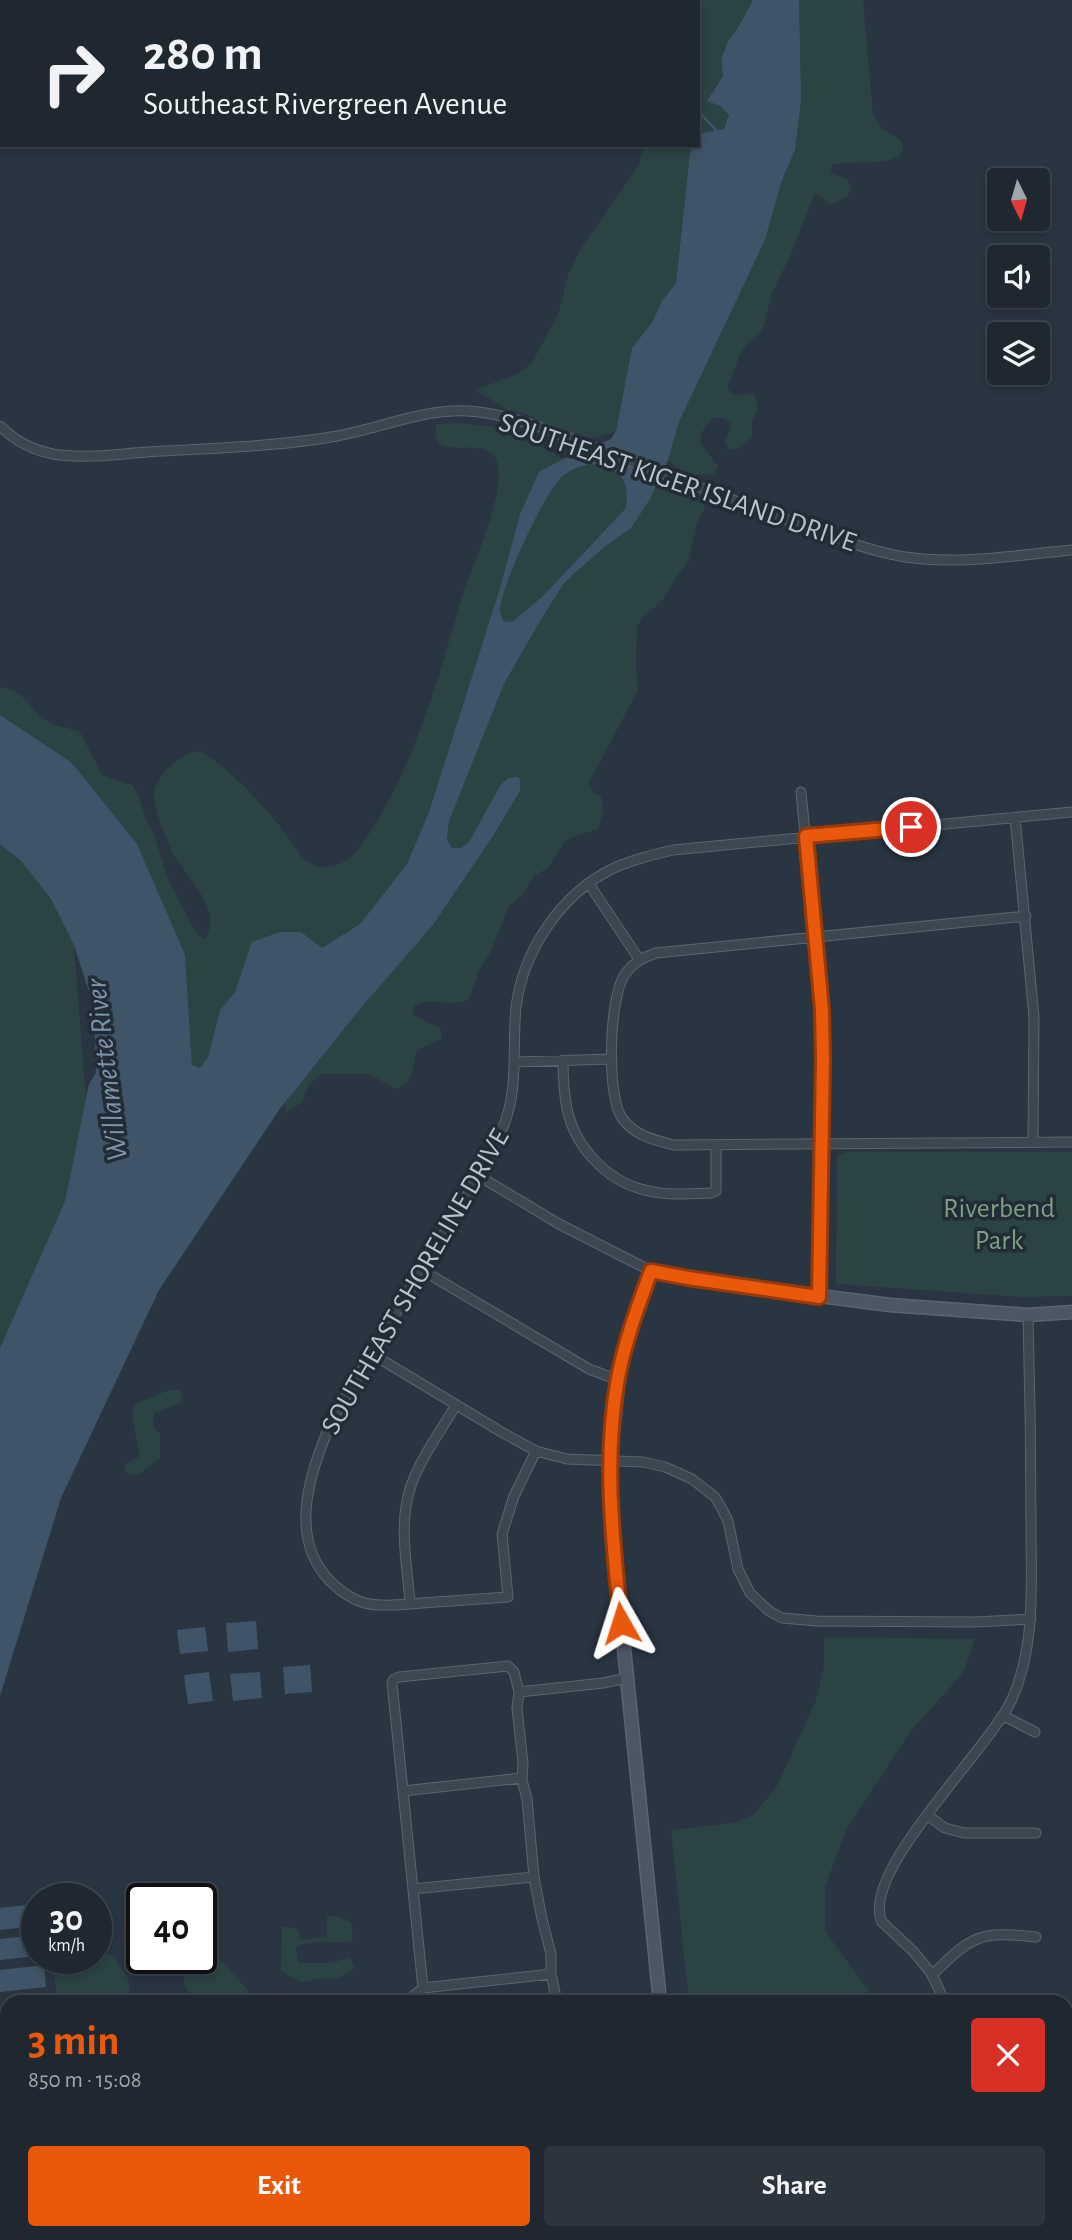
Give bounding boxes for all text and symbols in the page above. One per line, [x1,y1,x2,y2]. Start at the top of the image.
icon: right [28,28,119,119]
text: 280 m [143,30,263,79]
text: Southeast Rivergreen Avenue [143,88,507,120]
north arrow [987,168,1050,231]
map controls [987,168,1050,385]
button: sound [987,245,1050,308]
button: layers [987,322,1050,385]
street label: SOUTHEAST KIGER ISLAND DRIVE [495,409,859,557]
pin [881,797,941,857]
icon: arrive [892,808,930,846]
water label: Willamette River [81,976,133,1163]
street label: SOUTHEAST SHORELINE DRIVE [317,1125,515,1439]
park label: Riverbend Park [943,1195,1055,1255]
position arrow [584,1586,658,1660]
speed limit sign: 40 [126,1883,217,1974]
text: 30 [50,1902,83,1937]
text: km/h [48,1937,85,1955]
button: close [971,2018,1045,2092]
text: 3 min [28,2020,120,2062]
text: 850 m · 15:08 [28,2069,142,2092]
button: Exit [28,2146,530,2226]
button: Share [544,2146,1045,2226]

